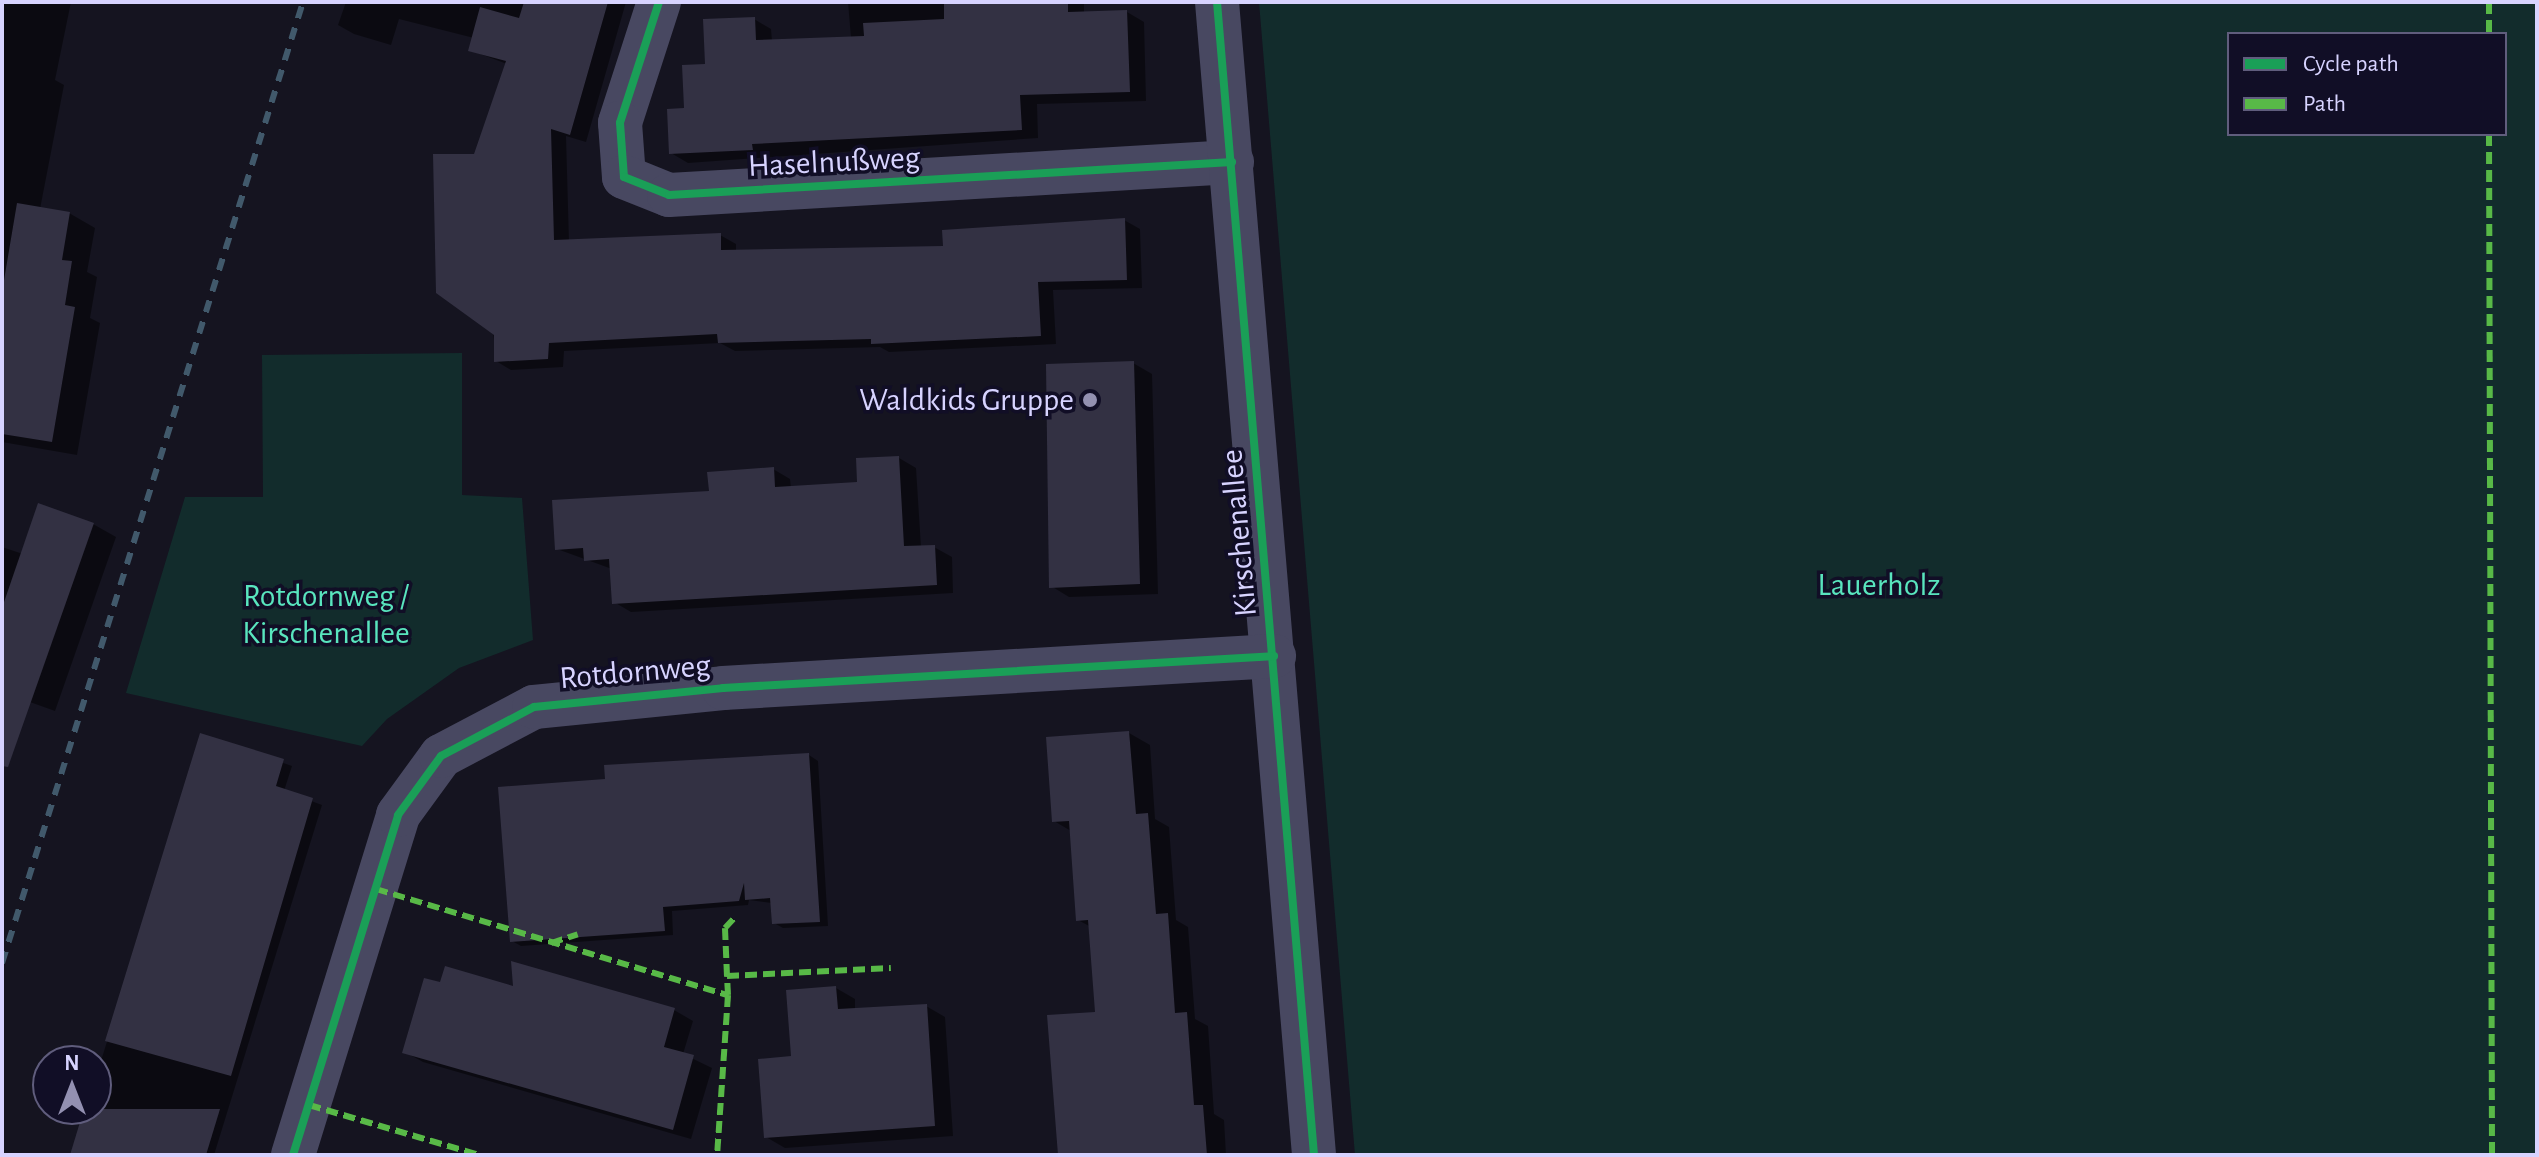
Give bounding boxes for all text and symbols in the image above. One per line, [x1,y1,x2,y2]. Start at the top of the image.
legend [2227,32,2507,136]
text: Cycle path [2303,52,2399,76]
text: Path [2303,92,2346,116]
street label: Haselnußweg [747,138,921,186]
place label: Waldkids Gruppe [859,381,1074,419]
marker: Waldkids Gruppe [1081,391,1099,409]
street label: Kirschenallee [1213,448,1265,618]
park label: Lauerholz [1818,566,1940,604]
park label: Rotdornweg / Kirschenallee [242,578,410,653]
street label: Rotdornweg [558,646,712,698]
north arrow [32,1045,112,1125]
text: N [64,1052,80,1074]

